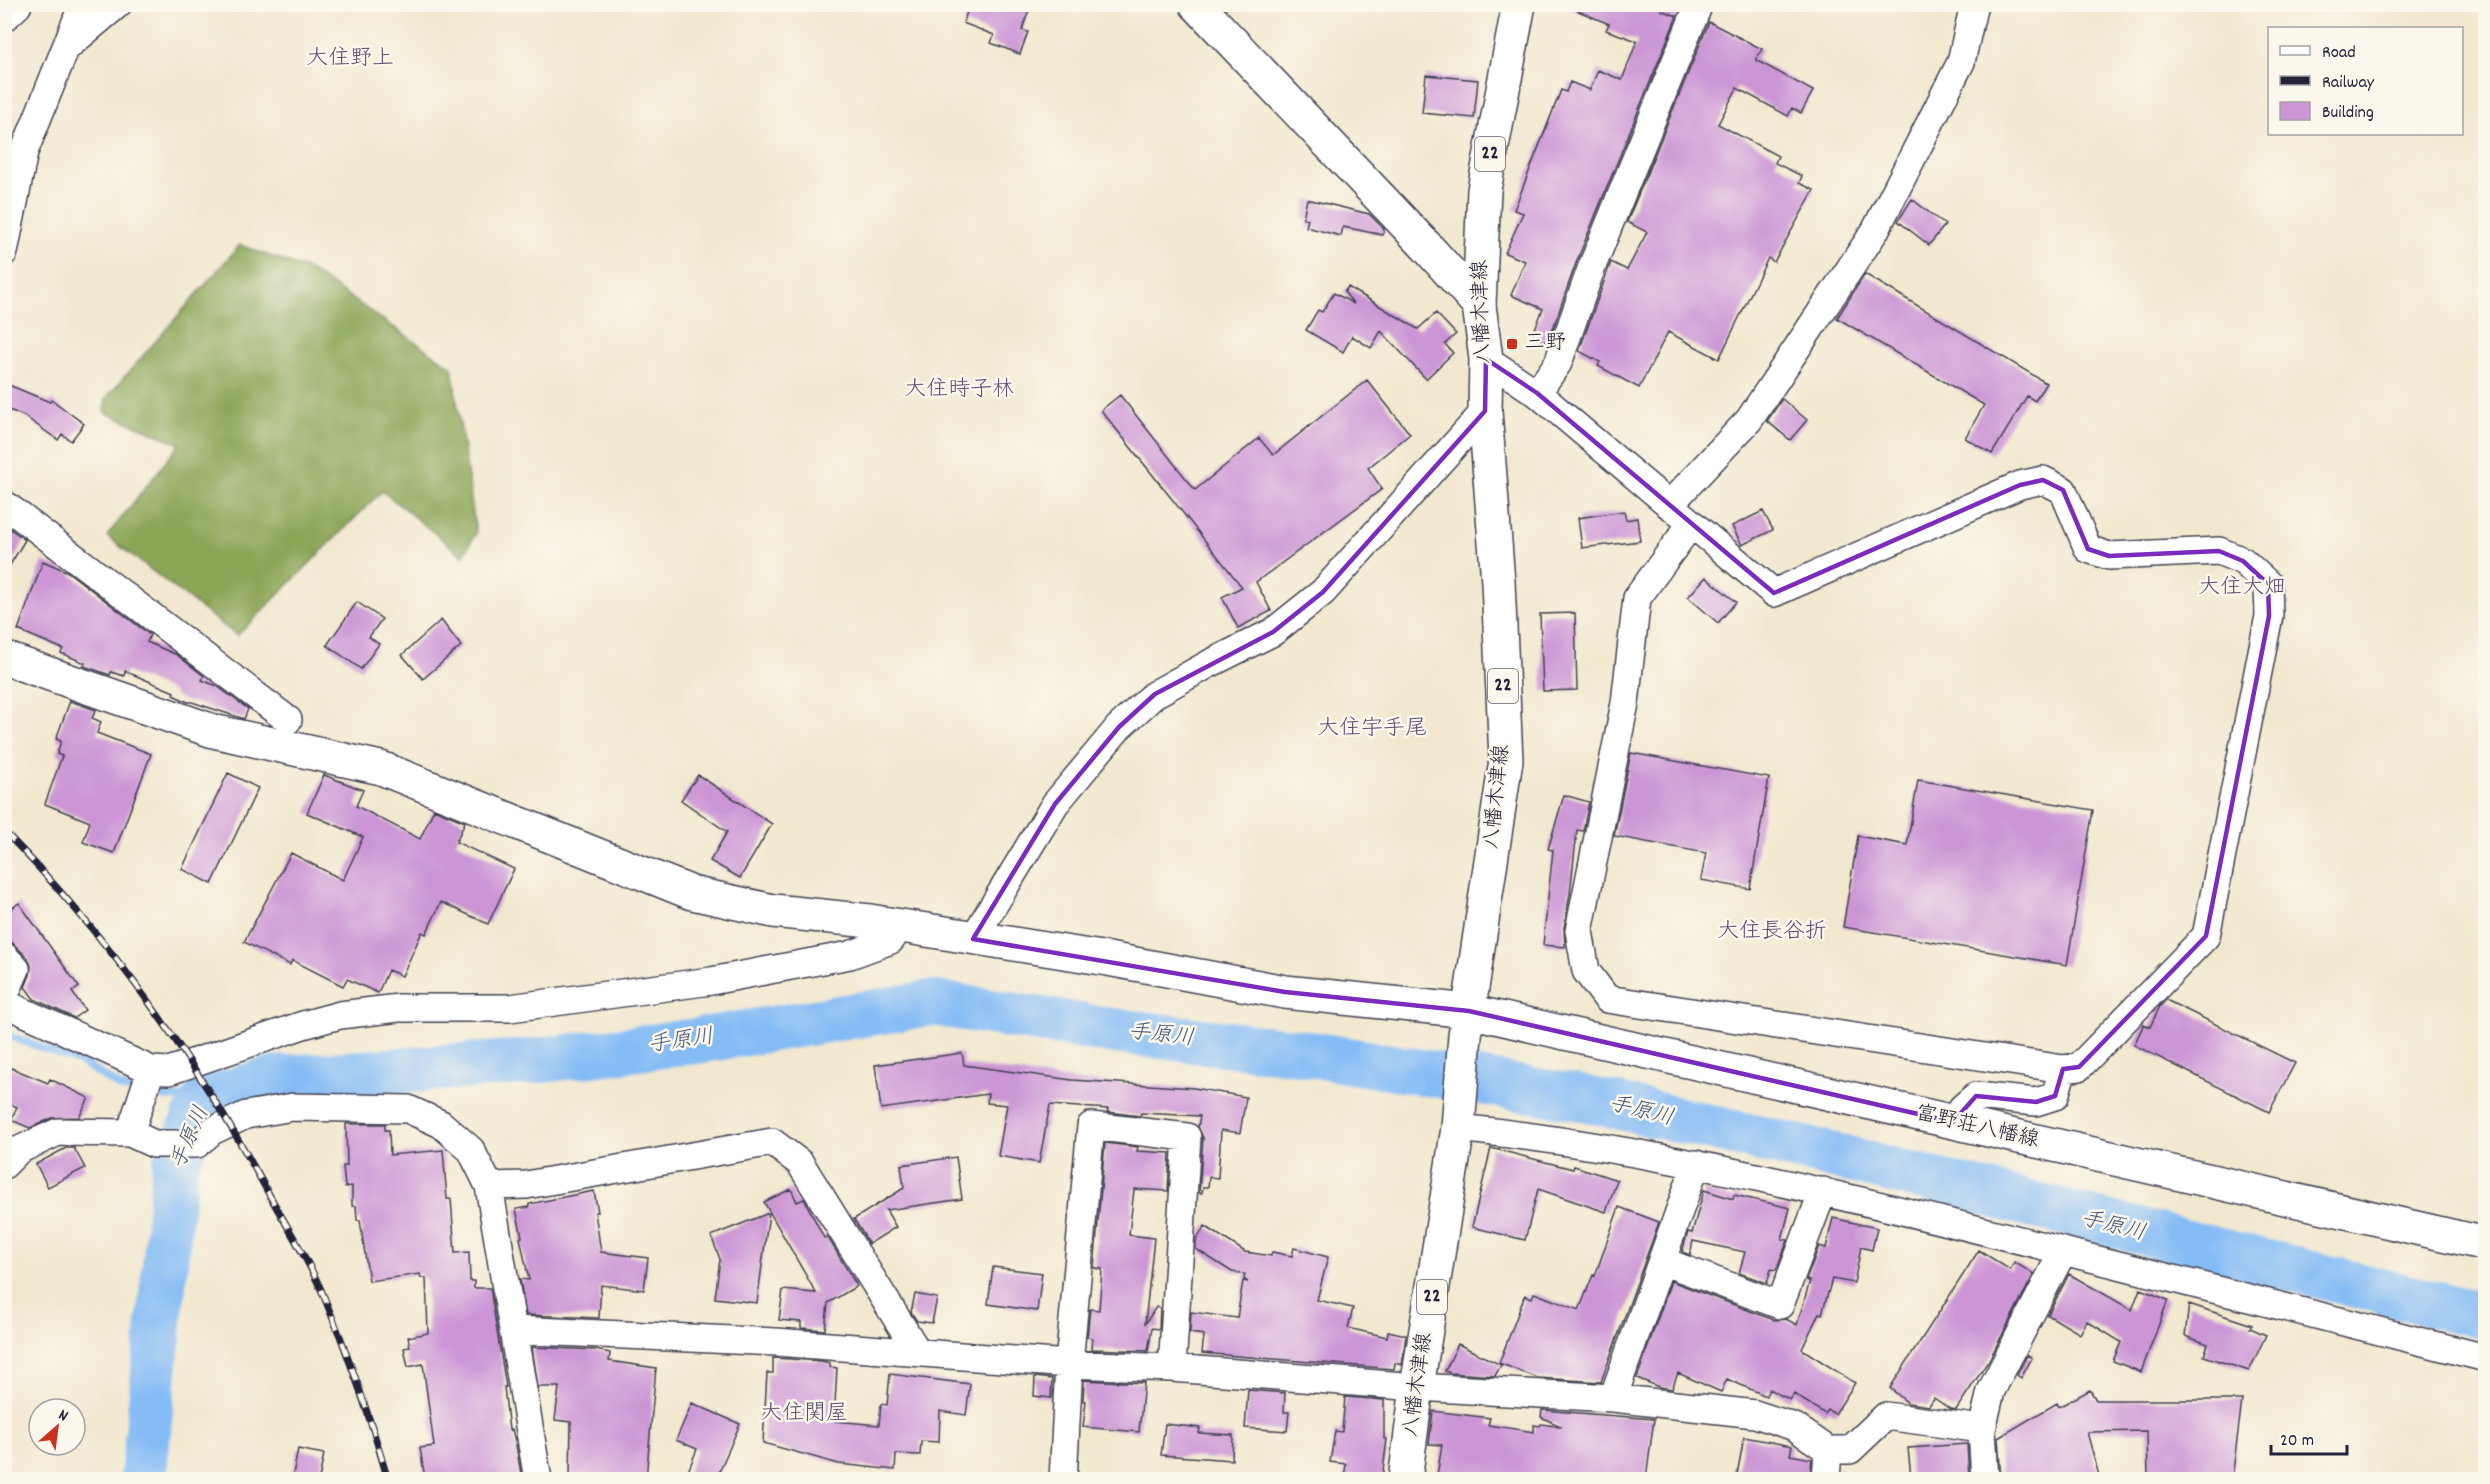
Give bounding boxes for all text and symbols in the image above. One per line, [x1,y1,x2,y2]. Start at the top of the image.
legend [2268,27,2463,135]
text: Road [2322,41,2356,66]
district label: 大住野上 [306,44,394,75]
text: Railway [2322,71,2375,96]
text: Building [2322,101,2374,126]
road number: 22 [1475,137,1505,171]
street label: 八幡木津線 [1466,259,1500,365]
place label: 三野 [1524,329,1566,359]
marker: 三野 [1505,337,1519,351]
district label: 大住時子林 [904,375,1014,406]
district label: 大住大畑 [2198,573,2286,604]
road number: 22 [1488,669,1518,703]
district label: 大住宇手尾 [1317,714,1427,745]
street label: 八幡木津線 [1478,743,1518,851]
district label: 大住長谷折 [1717,917,1827,948]
water label: 手原川 [1127,1017,1195,1055]
water label: 手原川 [646,1022,716,1062]
water label: 手原川 [1605,1089,1677,1135]
street label: 富野荘八幡線 [1912,1099,2042,1157]
water label: 手原川 [164,1102,218,1174]
water label: 手原川 [2077,1204,2149,1250]
road number: 22 [1417,1280,1447,1314]
street label: 八幡木津線 [1397,1331,1441,1439]
north arrow [27,1397,87,1457]
district label: 大住関屋 [760,1399,848,1430]
text: N [54,1404,72,1428]
scale bar [2271,1418,2348,1456]
text: 20 m [2280,1429,2314,1454]

